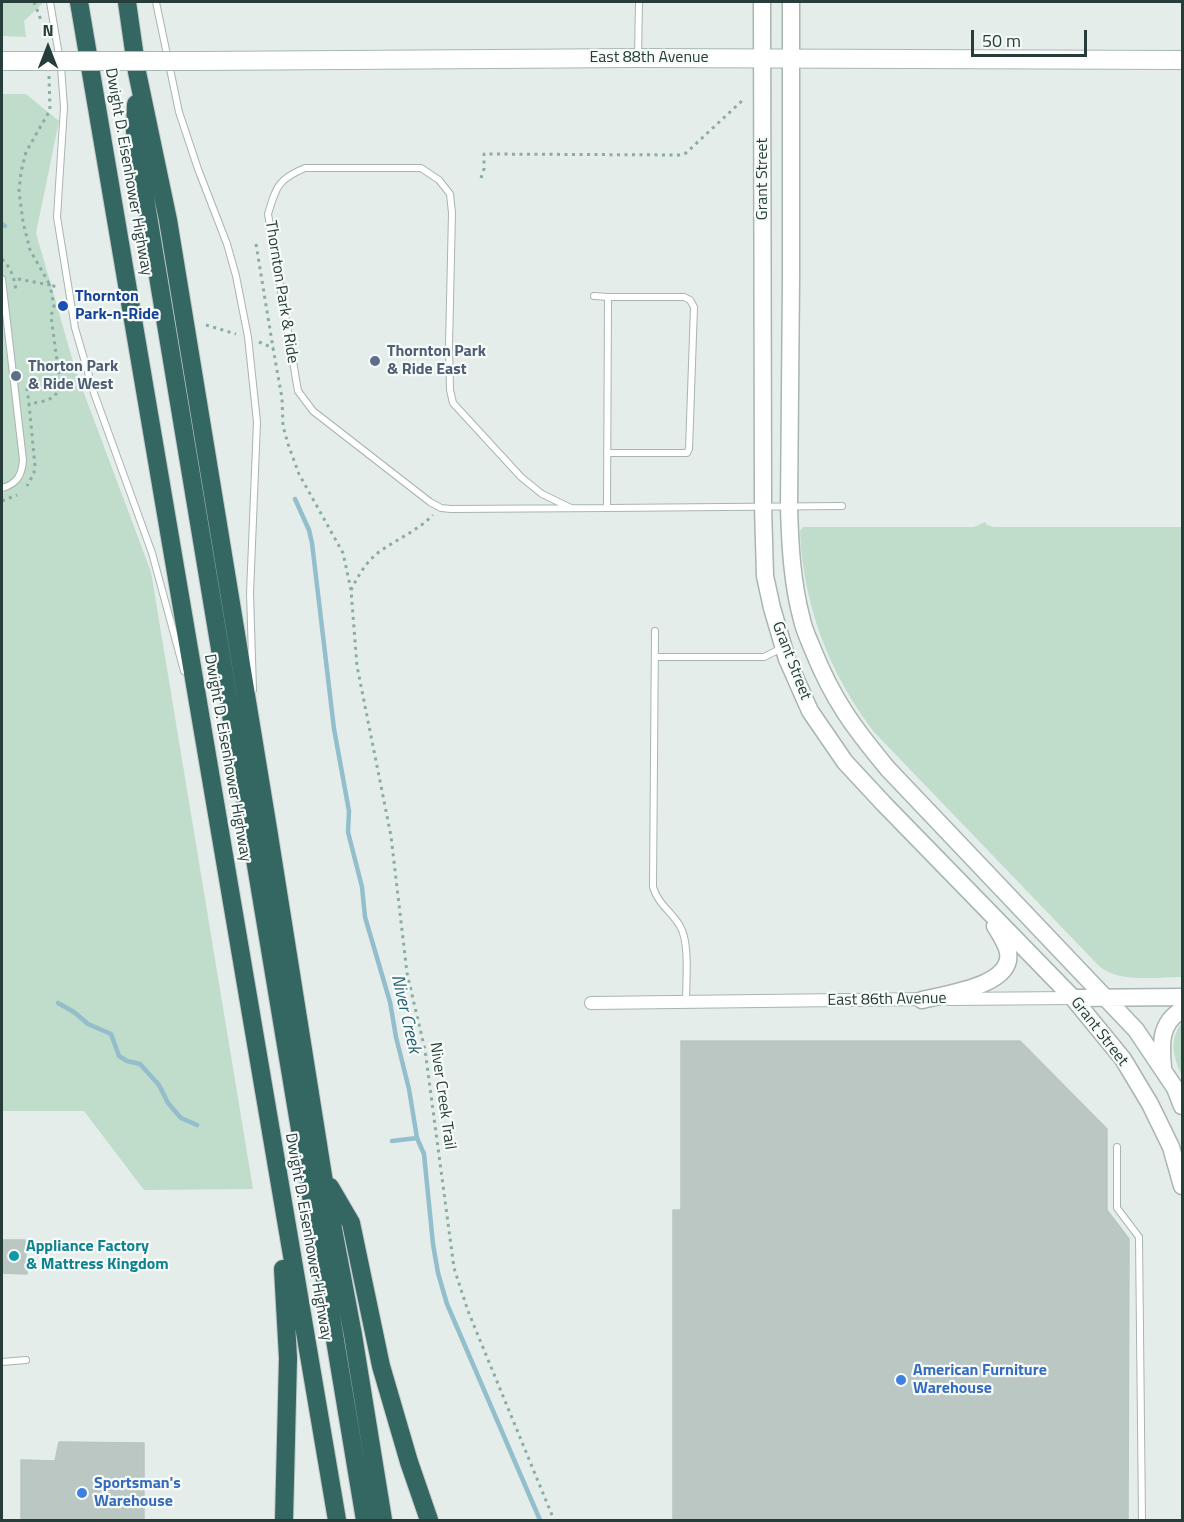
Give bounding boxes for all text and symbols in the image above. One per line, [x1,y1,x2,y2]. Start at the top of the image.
north arrow [18,18,78,78]
text: N [42,18,54,42]
scale bar [974,18,1090,56]
text: 50 m [982,27,1021,54]
street label: East 88th Avenue [589,48,709,68]
street label: Dwight D. Eisenhower Highway [100,67,156,277]
street label: Grant Street [753,138,773,220]
street label: Thornton Park & Ride [260,219,302,365]
place label: Thornton Park-n-Ride [75,287,159,325]
marker: Thornton Park-n-Ride [56,299,70,313]
place label: Thornton Park & Ride East [387,342,486,380]
marker: Thornton Park & Ride East [368,354,382,368]
place label: Thorton Park & Ride West [28,357,118,395]
marker: Thorton Park & Ride West [9,369,23,383]
street label: Grant Street [767,619,815,703]
street label: Dwight D. Eisenhower Highway [199,653,255,863]
water label: Niver Creek [385,973,425,1055]
street label: East 86th Avenue [827,989,947,1011]
street label: Grant Street [1066,994,1132,1070]
street label: Niver Creek Trail [425,1041,459,1151]
street label: Dwight D. Eisenhower Highway [280,1132,336,1342]
place label: Appliance Factory & Mattress Kingdom [26,1237,169,1275]
marker: Appliance Factory & Mattress Kingdom [7,1249,21,1263]
place label: American Furniture Warehouse [913,1361,1047,1399]
marker: American Furniture Warehouse [894,1373,908,1387]
place label: Sportsman's Warehouse [94,1474,181,1512]
marker: Sportsman's Warehouse [75,1486,89,1500]

